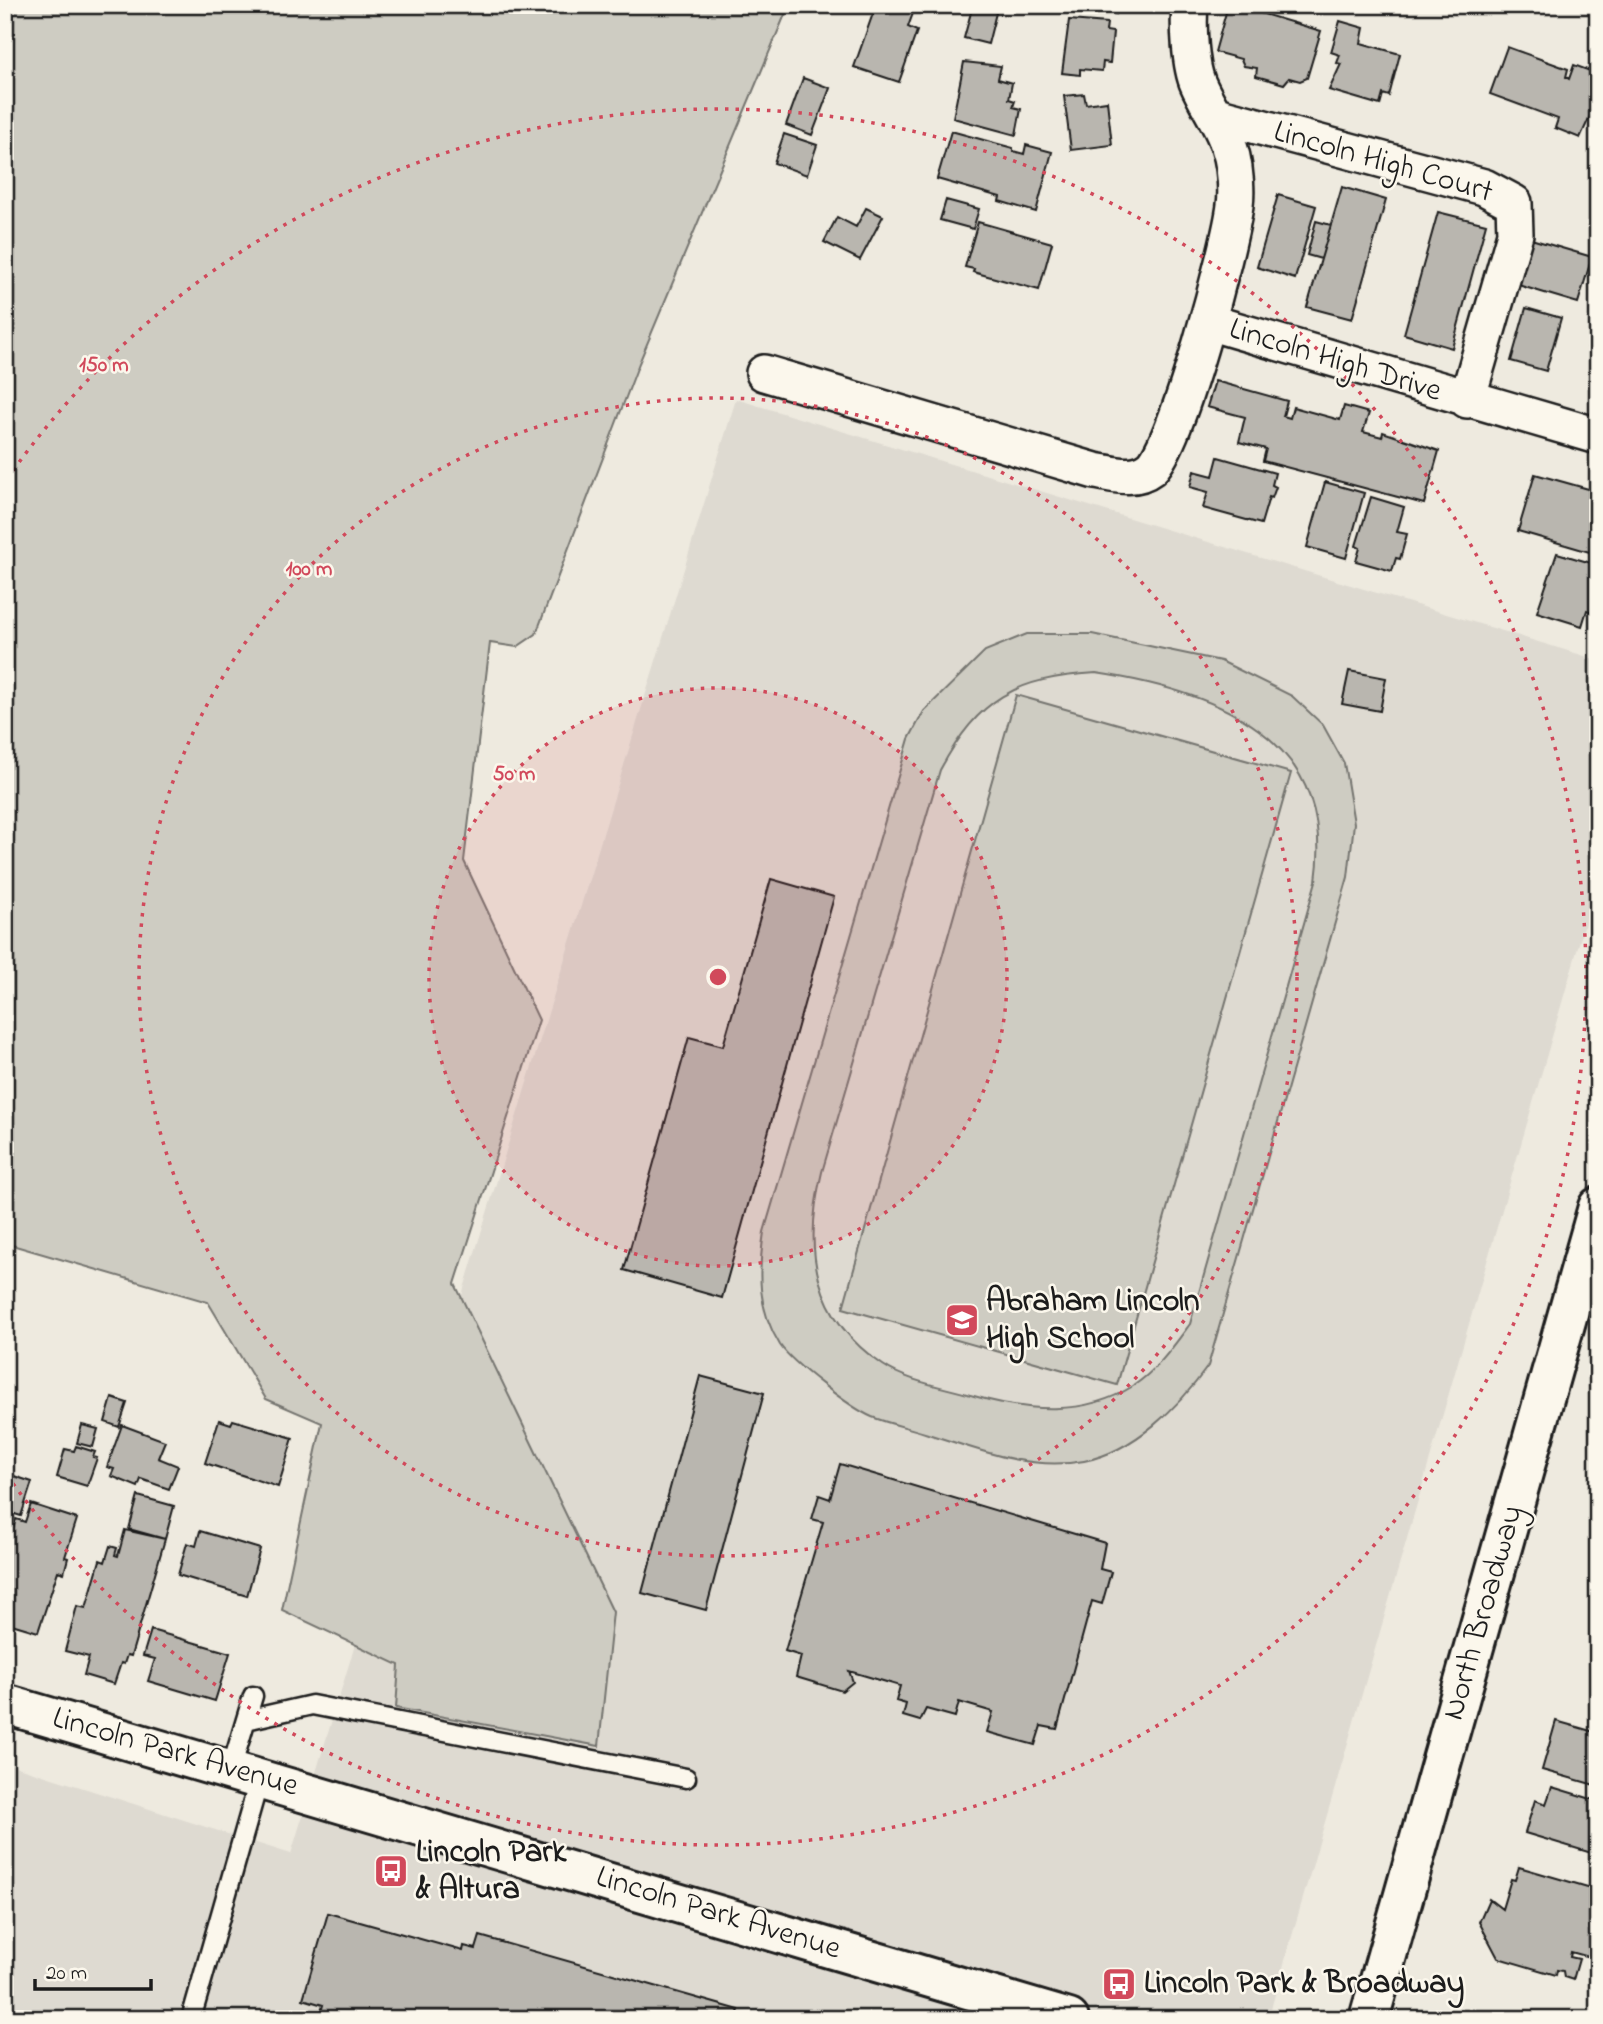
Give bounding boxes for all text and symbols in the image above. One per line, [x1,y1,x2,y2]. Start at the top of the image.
street label: Lincoln High Court [1268,109,1498,217]
street label: Lincoln High Drive [1223,306,1448,416]
text: 150 m [79,351,129,381]
text: 100 m [286,555,332,585]
text: 50 m [493,760,535,790]
centre of rings [706,965,730,989]
place label: Abraham Lincoln High School [986,1279,1200,1364]
school or university icon: Abraham Lincoln High School [943,1301,981,1339]
street label: North Broadway [1431,1500,1537,1726]
street label: Lincoln Park Avenue [46,1695,304,1811]
place label: Lincoln Park & Altura [415,1830,567,1914]
bus stop icon: Lincoln Park & Altura [372,1852,410,1890]
street label: Lincoln Park Avenue [590,1854,847,1974]
scale bar [35,1947,150,1991]
text: 20 m [46,1959,87,1989]
place label: Lincoln Park & Broadway [1144,1961,1464,2009]
bus stop icon: Lincoln Park & Broadway [1100,1965,1138,2003]

